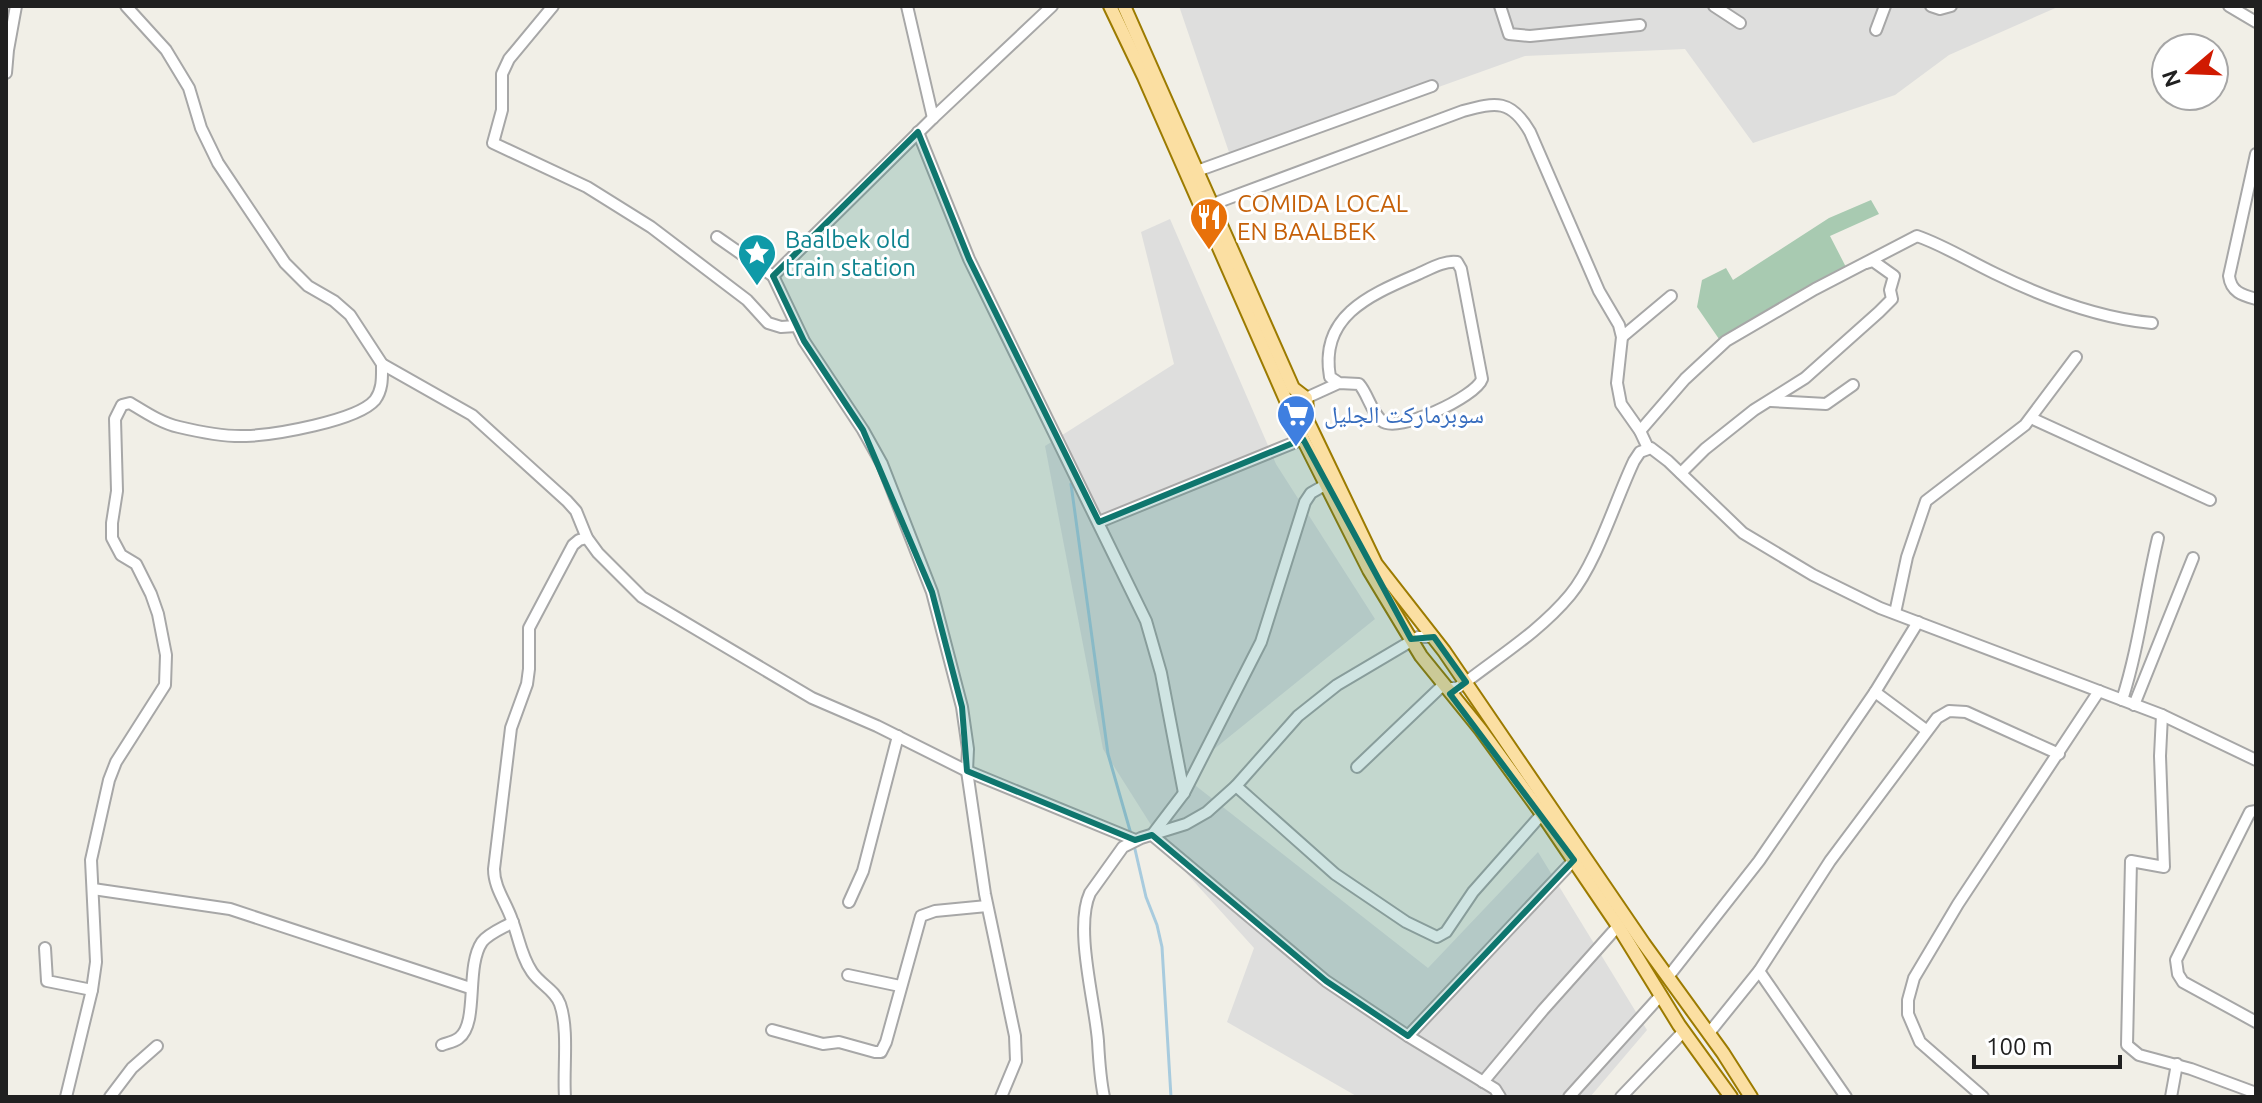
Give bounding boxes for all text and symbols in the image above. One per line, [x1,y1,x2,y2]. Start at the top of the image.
north arrow [2150,32,2230,112]
text: N [2156,67,2185,91]
place label: COMIDA LOCAL EN BAALBEK [1237,190,1408,245]
restaurant icon: COMIDA LOCAL EN BAALBEK [1188,196,1230,251]
place label: Baalbek old train station [785,226,916,281]
place icon: Baalbek old train station [736,232,778,287]
supermarket icon: سوبرماركت الجليل [1275,393,1317,448]
place label: سوبرماركت الجليل [1324,401,1484,429]
scale bar [1974,1019,2120,1069]
text: 100 m [1986,1033,2053,1060]

